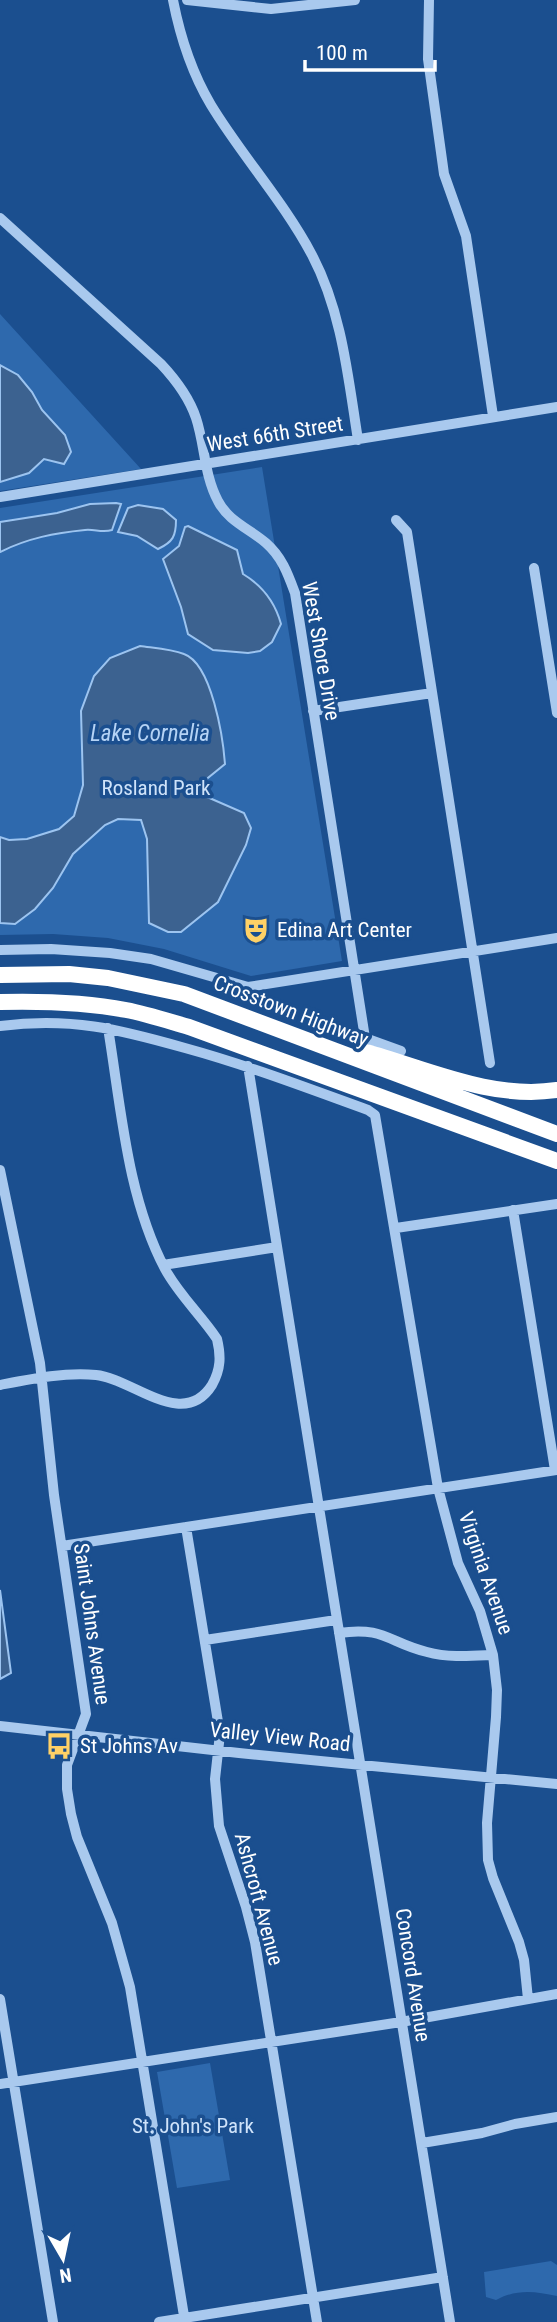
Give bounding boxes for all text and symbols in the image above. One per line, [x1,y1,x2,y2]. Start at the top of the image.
scale bar [305,28,434,72]
text: 100 m [316,41,368,65]
street label: West 66th Street [205,411,345,457]
street label: West Shore Drive [297,580,345,722]
water label: Lake Cornelia [90,720,210,747]
park label: Rosland Park [102,776,211,800]
theatre icon: Edina Art Center [241,915,271,945]
place label: Edina Art Center [277,918,412,942]
street label: Crosstown Highway [210,970,372,1052]
street label: Virginia Avenue [454,1508,518,1638]
street label: Saint Johns Avenue [69,1542,115,1706]
street label: Valley View Road [208,1718,352,1756]
bus stop icon: St Johns Av [44,1731,74,1761]
place label: St Johns Av [80,1734,178,1758]
street label: Ashcroft Avenue [230,1830,288,1968]
street label: Concord Avenue [391,1907,435,2044]
park label: St. John's Park [132,2114,255,2138]
north arrow [28,2224,98,2294]
text: N [58,2263,73,2288]

